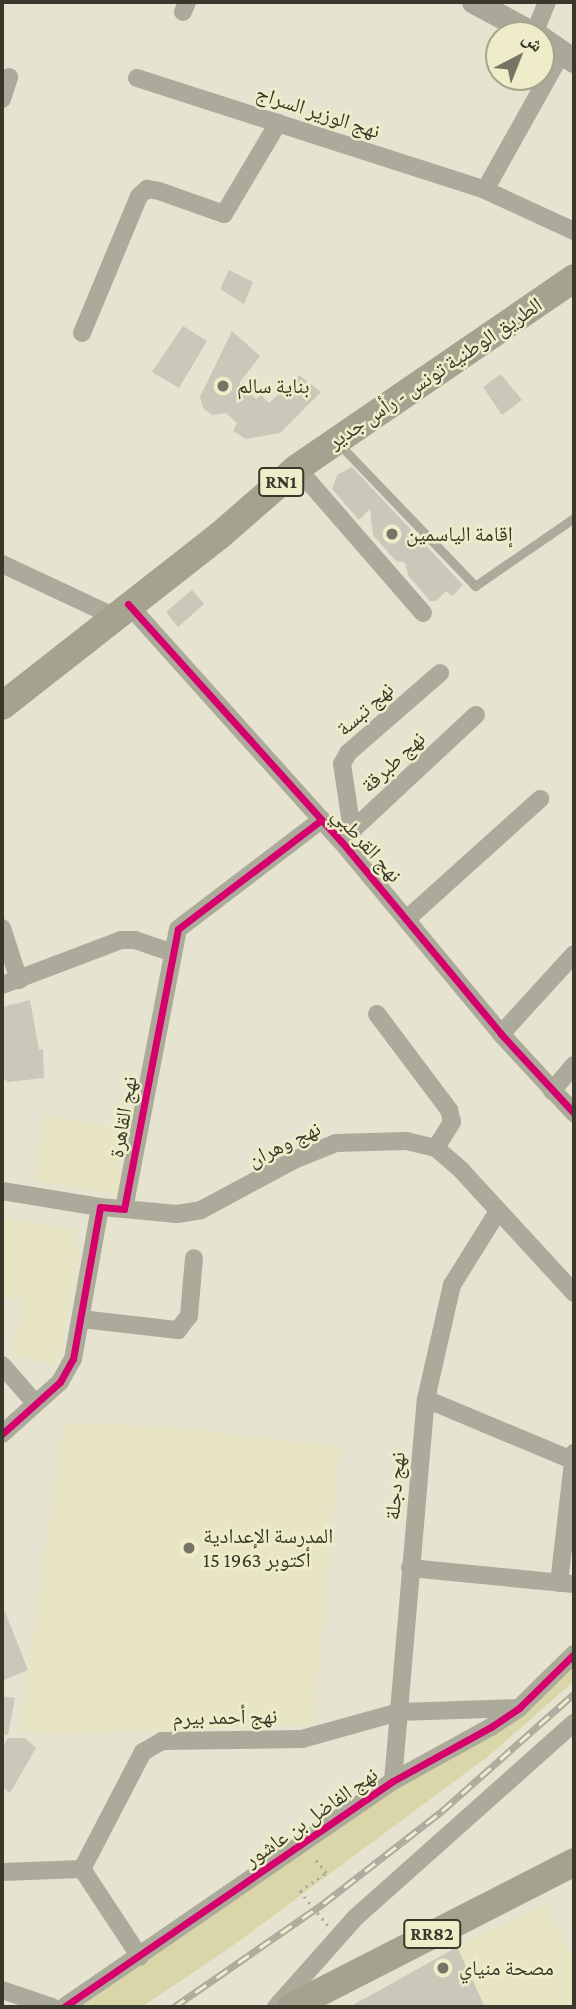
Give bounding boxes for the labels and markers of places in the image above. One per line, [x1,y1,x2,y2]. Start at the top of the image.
place label: بناية سالم [237,373,310,399]
marker: بناية سالم [215,378,231,394]
place label: إقامة الياسمين [406,521,513,547]
marker: إقامة الياسمين [384,526,400,542]
place label: المدرسة الإعدادية 15 أكتوبر 1963 [203,1523,333,1573]
marker: المدرسة الإعدادية 15 أكتوبر 1963 [181,1540,197,1556]
place label: مصحة منياي [459,1955,554,1981]
marker: مصحة منياي [433,1958,453,1978]

